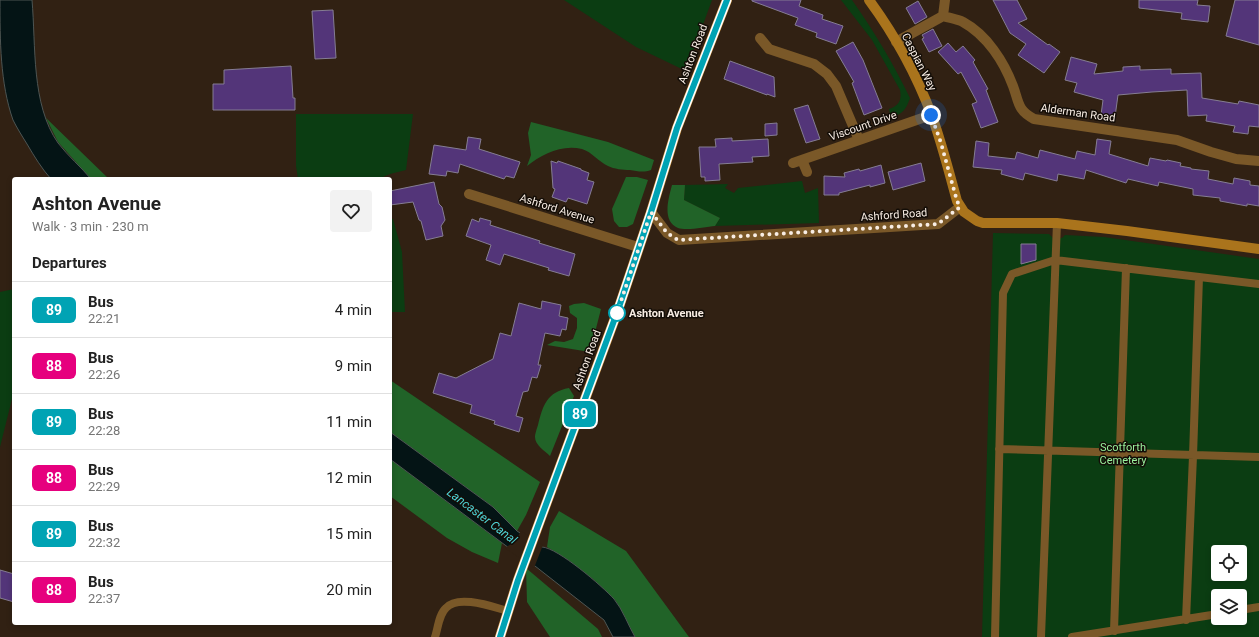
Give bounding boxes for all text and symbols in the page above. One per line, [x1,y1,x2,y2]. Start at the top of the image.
street label: Ashton Road [676,22,710,86]
street label: Caspian Way [899,31,939,94]
street label: Alderman Road [1040,101,1116,125]
your location [921,105,941,125]
street label: Viscount Drive [828,108,899,144]
button: heart [330,190,372,232]
street label: Ashford Avenue [518,191,596,227]
text: Ashton Avenue [32,192,161,215]
street label: Ashford Road [860,206,928,224]
text: Walk · 3 min · 230 m [32,219,149,234]
text: Departures [32,254,107,272]
text: Bus [88,293,114,311]
text: 4 min [335,301,372,319]
text: 89 [46,302,62,318]
marker: Ashton Avenue [608,304,626,322]
place label: Ashton Avenue [629,307,704,320]
text: 22:21 [88,311,120,326]
street label: Ashton Road [570,328,604,392]
text: Bus [88,349,114,367]
text: 9 min [335,357,372,375]
text: 88 [46,358,62,374]
text: 22:26 [88,367,120,382]
line badge: 89 [562,401,598,427]
text: Bus [88,405,114,423]
text: 89 [572,406,588,422]
text: 11 min [326,413,372,431]
text: 89 [46,414,62,430]
text: 22:28 [88,423,120,438]
park label: Scotforth Cemetery [1100,441,1147,467]
text: Bus [88,461,114,479]
text: 12 min [326,469,372,487]
text: 88 [46,470,62,486]
text: 22:29 [88,479,120,494]
water label: Lancaster Canal [444,485,520,547]
text: Bus [88,517,114,535]
text: 15 min [326,525,372,543]
text: 89 [46,526,62,542]
text: 22:32 [88,535,120,550]
map controls [1211,545,1247,625]
button: locate [1211,545,1247,581]
text: Bus [88,573,114,591]
text: 20 min [326,581,372,599]
text: 88 [46,582,62,598]
button: layers [1211,589,1247,625]
text: 22:37 [88,591,120,606]

